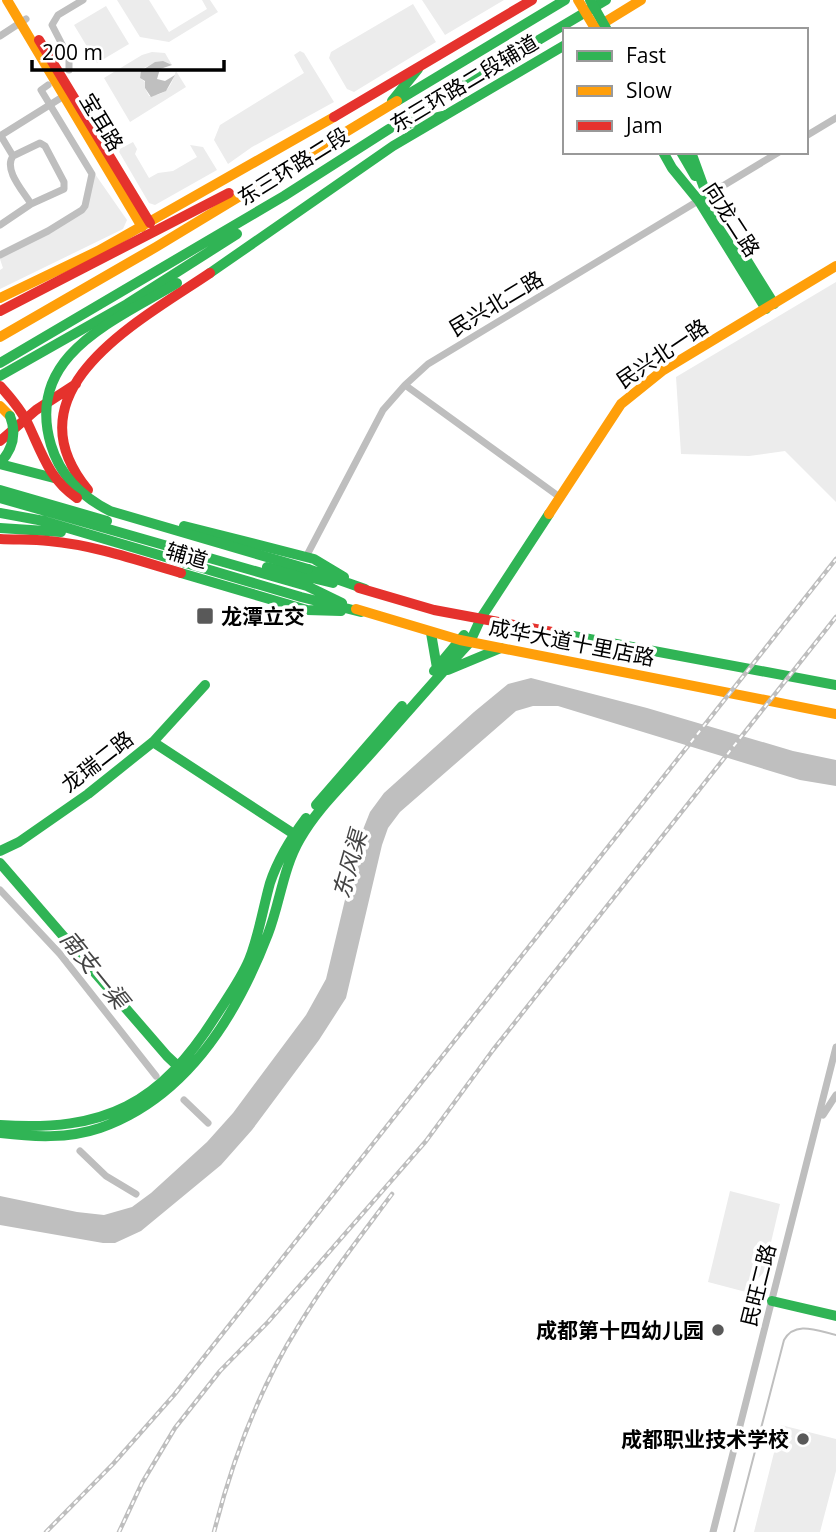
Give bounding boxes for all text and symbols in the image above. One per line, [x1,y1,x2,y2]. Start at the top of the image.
scale bar [32,28,224,72]
street label: 东三环路二段辅道 [385,28,543,138]
legend [563,28,808,154]
text: 200 m [42,38,103,66]
text: Fast [626,41,666,69]
text: Slow [626,76,672,104]
street label: 宝耳路 [74,88,130,156]
text: Jam [624,111,663,139]
street label: 东三环路二段 [232,121,354,211]
street label: 向龙二路 [697,176,767,262]
street label: 民兴北二路 [444,264,548,342]
street label: 民兴北一路 [611,312,713,394]
street label: 辅道 [163,536,211,574]
place label: 龙潭立交 [221,602,305,630]
marker: 龙潭立交 [195,606,215,626]
street label: 成华大道十里店路 [487,612,657,672]
street label: 龙瑞二路 [55,724,139,798]
water label: 东风渠 [324,824,375,902]
water label: 南支一渠 [54,923,138,1017]
street label: 民旺二路 [734,1241,782,1329]
place label: 成都第十四幼儿园 [536,1316,704,1344]
marker: 成都第十四幼儿园 [710,1322,726,1338]
place label: 成都职业技术学校 [621,1425,789,1453]
marker: 成都职业技术学校 [795,1431,811,1447]

